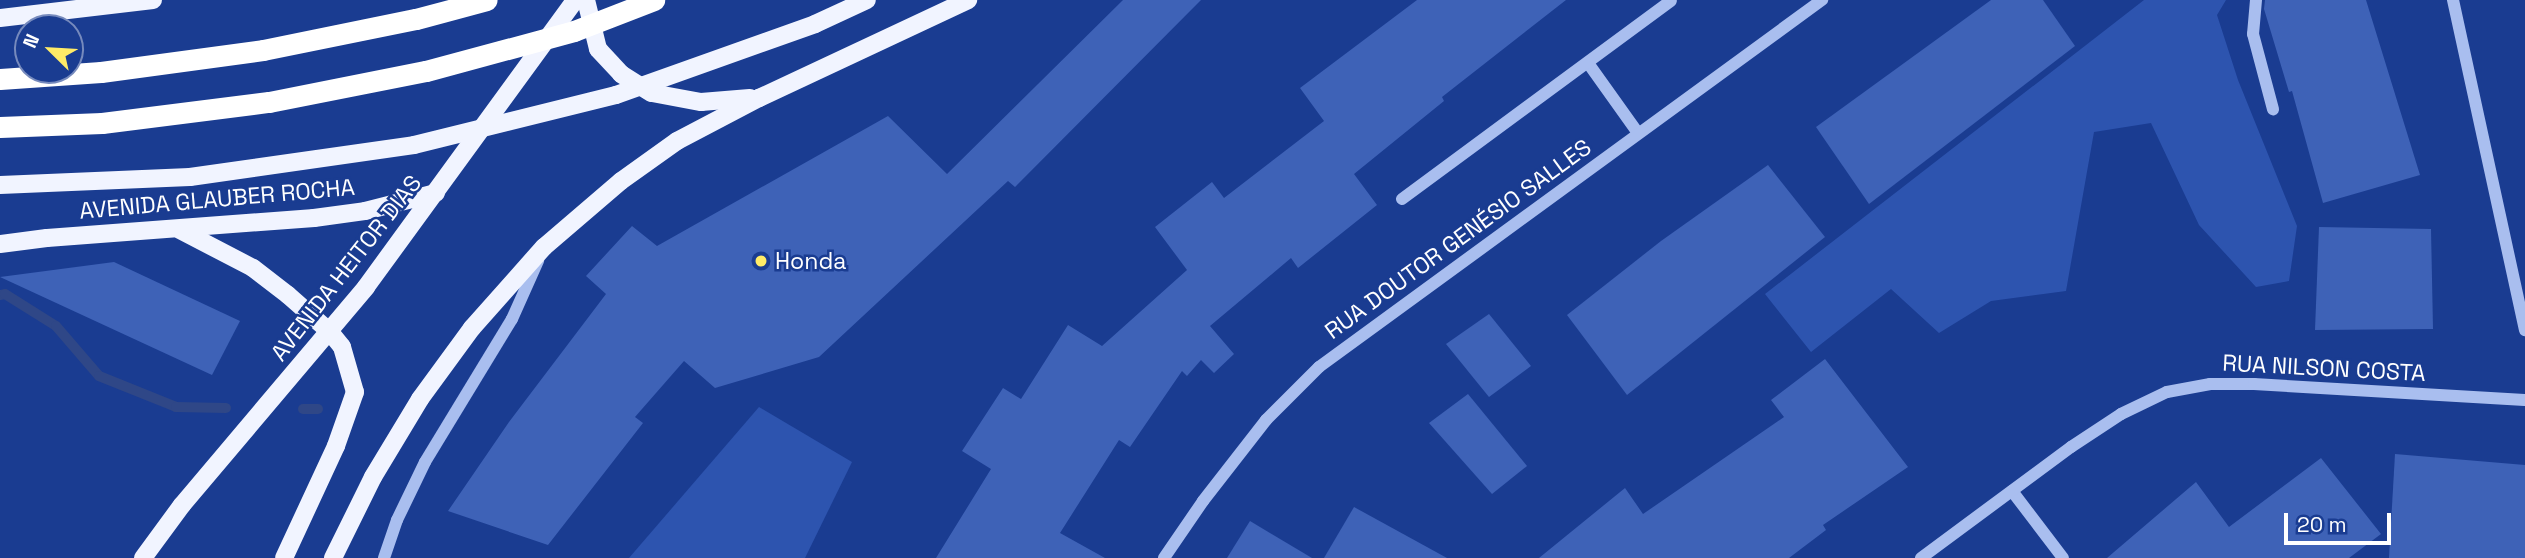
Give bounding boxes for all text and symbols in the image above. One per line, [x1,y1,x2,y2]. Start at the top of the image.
north arrow [14,14,84,84]
text: N [17,30,45,52]
street label: RUA DOUTOR GENÉSIO SALLES [1319,133,1597,345]
street label: AVENIDA HEITOR DIAS [265,169,427,367]
street label: AVENIDA GLAUBER ROCHA [78,173,356,225]
place label: Honda [775,247,846,275]
marker: Honda [753,253,769,269]
street label: RUA NILSON COSTA [2221,349,2427,387]
scale bar [2287,498,2394,542]
text: 20 m [2297,511,2347,538]

